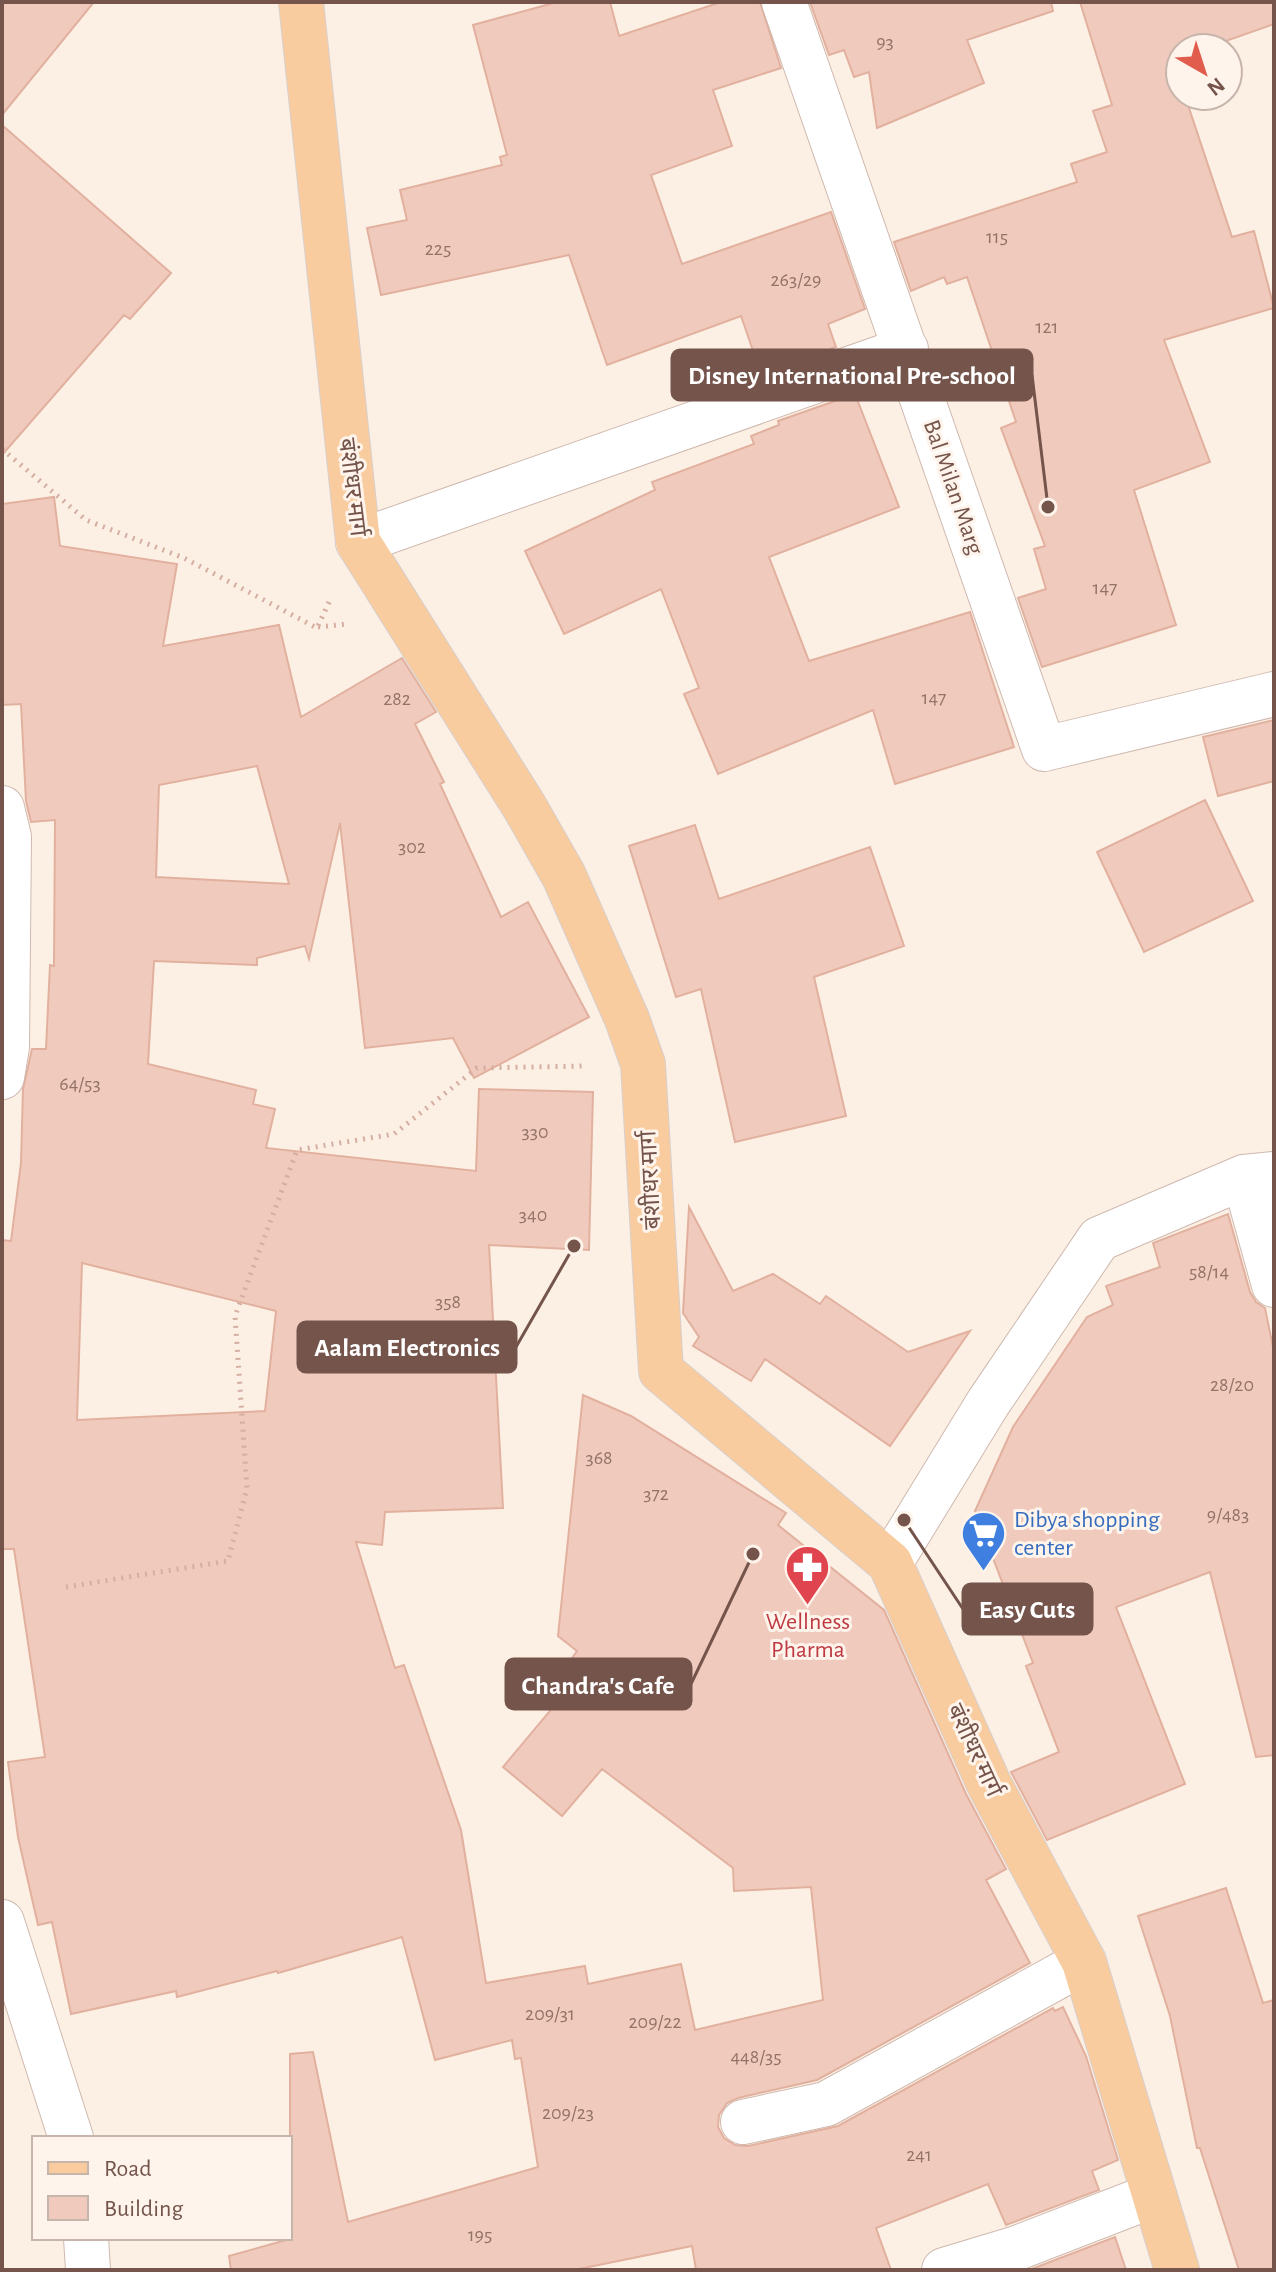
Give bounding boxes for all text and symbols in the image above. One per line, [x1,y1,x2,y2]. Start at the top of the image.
house number: 93 [876,32,894,52]
north arrow [1164,32,1244,112]
text: N [1203,73,1229,100]
house number: 115 [986,227,1008,247]
house number: 225 [425,239,451,259]
house number: 263/29 [771,270,821,290]
house number: 121 [1036,317,1058,337]
callout: Disney International Pre-school [672,350,1032,400]
text: Disney International Pre-school [688,363,1016,389]
street label: Bal Milan Marg [919,417,987,558]
street label: बंशीधर मार्ग [334,436,373,539]
house number: 147 [1093,578,1117,598]
house number: 147 [922,688,946,708]
house number: 282 [383,689,411,709]
house number: 302 [398,837,426,857]
house number: 64/53 [59,1074,101,1094]
house number: 330 [521,1122,549,1142]
street label: बंशीधर मार्ग [633,1129,666,1230]
house number: 340 [519,1205,547,1225]
house number: 58/14 [1189,1262,1229,1282]
house number: 358 [435,1292,461,1312]
callout: Aalam Electronics [298,1322,516,1372]
text: Aalam Electronics [314,1335,500,1361]
house number: 28/20 [1210,1375,1254,1395]
house number: 368 [585,1448,613,1468]
house number: 372 [643,1484,669,1504]
house number: 9/483 [1207,1505,1249,1525]
place label: Dibya shopping center [1014,1508,1160,1560]
supermarket icon: Dibya shopping center [959,1509,1007,1572]
pharmacy icon: Wellness Pharma [784,1543,832,1606]
callout: Easy Cuts [963,1584,1092,1634]
text: Easy Cuts [979,1597,1075,1623]
place label: Wellness Pharma [766,1610,850,1662]
callout: Chandra's Cafe [506,1659,691,1709]
text: Chandra's Cafe [521,1673,675,1699]
street label: बंशीधर मार्ग [942,1699,1009,1801]
house number: 209/31 [525,2004,575,2024]
house number: 209/22 [629,2012,682,2032]
house number: 448/35 [730,2047,782,2067]
house number: 209/23 [542,2103,594,2123]
legend [32,2136,292,2240]
house number: 241 [906,2145,932,2165]
text: Road [104,2157,152,2181]
text: Building [104,2197,183,2221]
house number: 195 [468,2225,492,2245]

